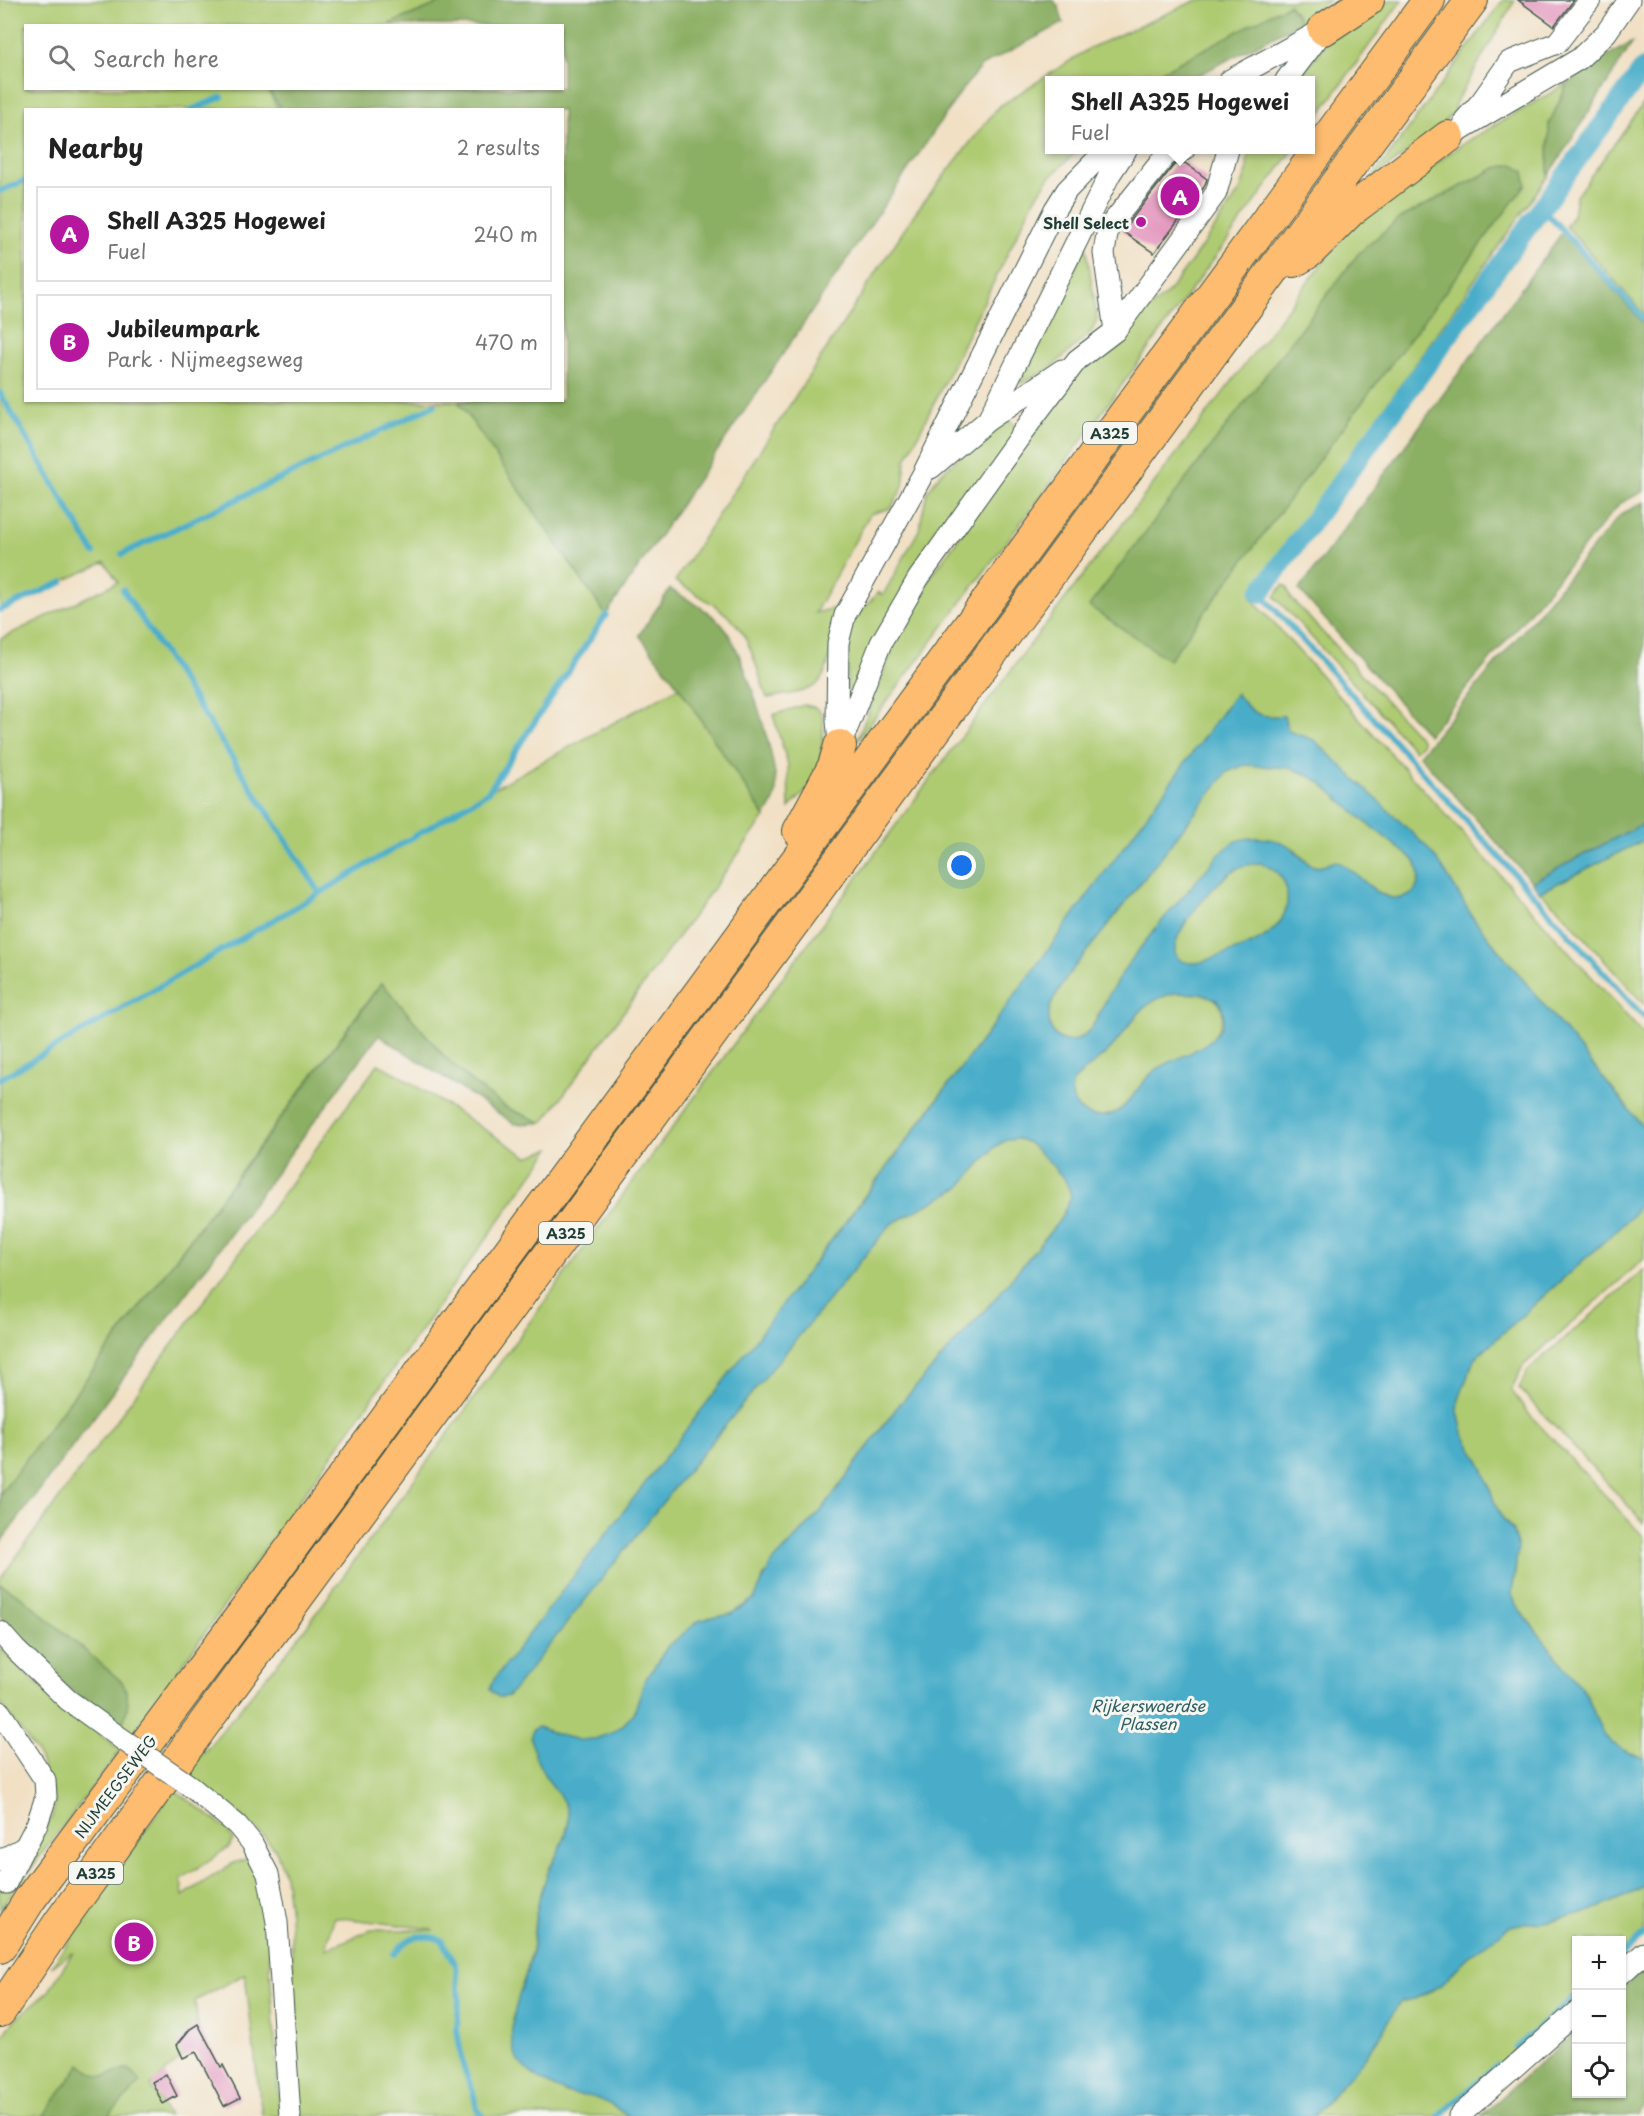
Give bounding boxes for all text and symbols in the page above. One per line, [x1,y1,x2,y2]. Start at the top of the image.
search box [24,24,564,90]
icon: search [45,41,78,74]
text: Search here [93,41,219,74]
popup [1045,76,1315,154]
text: Shell A325 Hogewei [1071,84,1289,117]
text: Fuel [1071,117,1110,147]
text: Nearby [48,128,143,167]
text: 2 results [457,132,540,162]
pin: A [1160,174,1200,218]
text: Shell A325 Hogewei [107,203,326,236]
place label: Shell Select [1043,211,1129,234]
marker: Shell Select [1134,215,1148,229]
text: A [62,219,77,249]
text: 240 m [473,219,538,249]
text: Fuel [107,236,146,266]
text: Jubileumpark [107,311,260,344]
text: B [63,327,76,357]
text: 470 m [475,327,538,357]
text: Park · Nijmeegseweg [107,344,304,374]
road number: A325 [1083,422,1137,444]
your location [947,851,976,880]
road number: A325 [539,1222,593,1244]
water label: Rijkerswoerdse Plassen [1091,1693,1207,1735]
street label: NIJMEEGSEWEG [68,1729,162,1843]
road number: A325 [69,1862,123,1884]
pin: B [114,1920,154,1964]
map controls [1572,1936,1626,2098]
button: + [1572,1936,1626,1990]
button: − [1572,1990,1626,2044]
button: locate [1572,2044,1626,2098]

